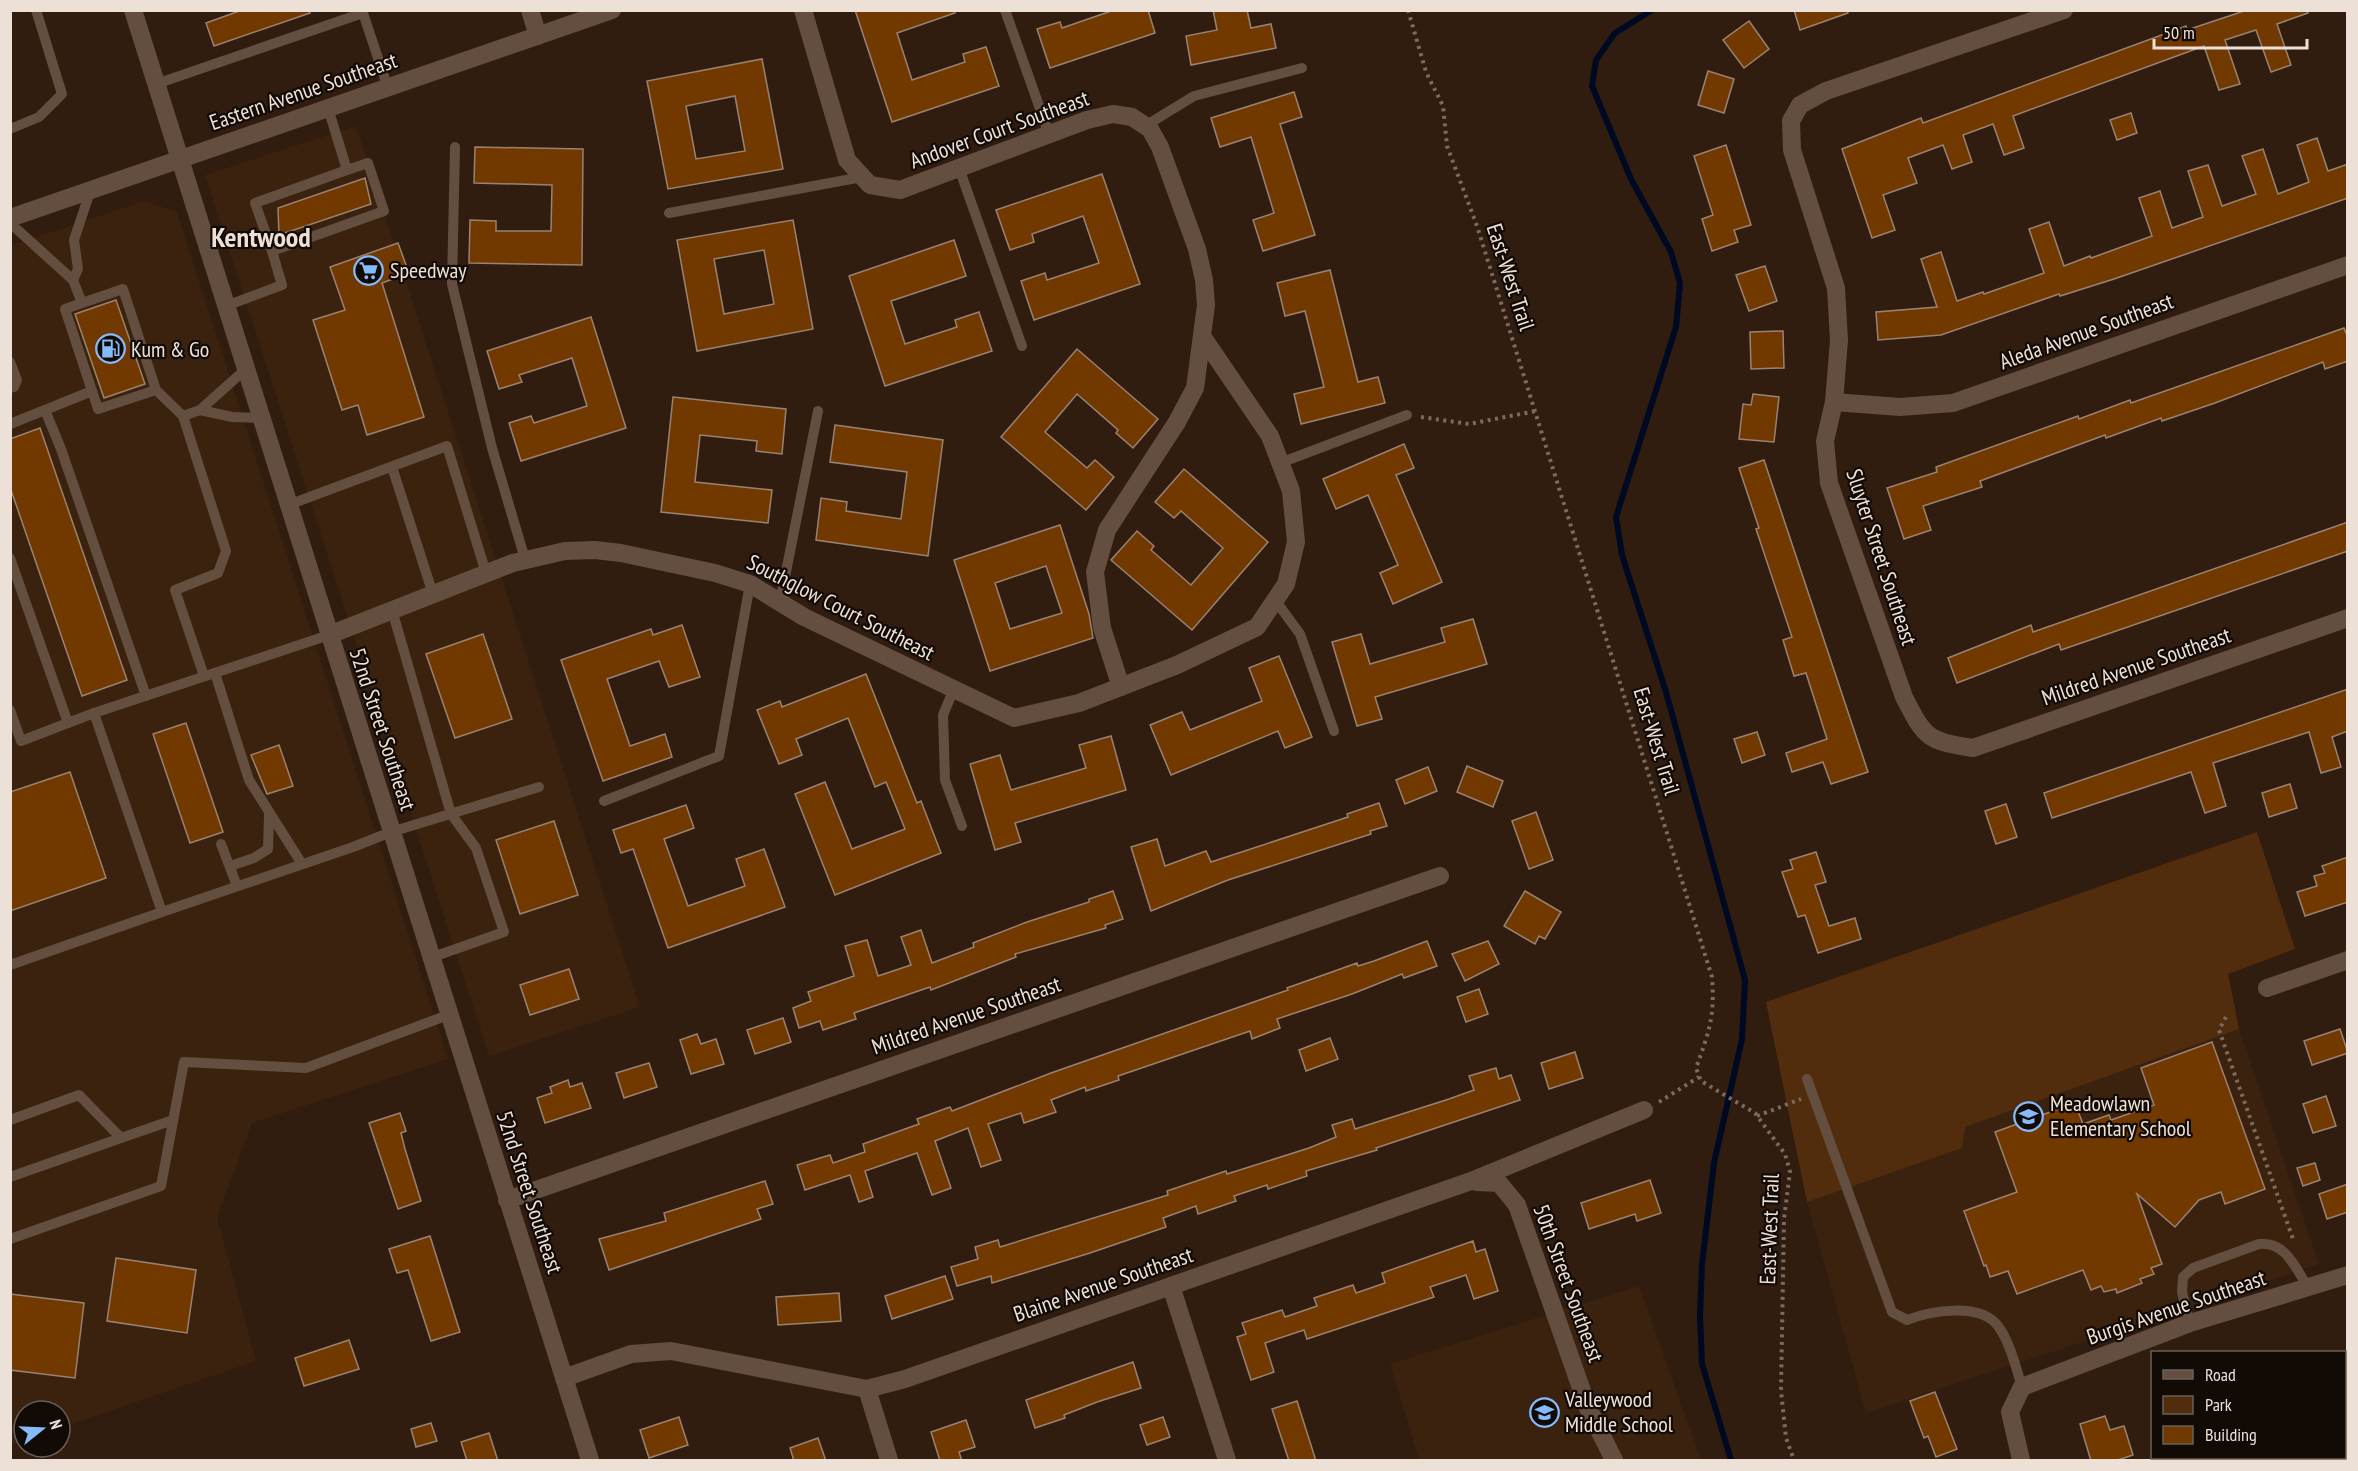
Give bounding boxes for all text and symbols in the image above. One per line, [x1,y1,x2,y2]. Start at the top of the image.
scale bar [2154,12,2307,50]
text: 50 m [2163,21,2195,44]
street label: Eastern Avenue Southeast [206,46,400,136]
street label: Andover Court Southeast [906,84,1092,174]
district label: Kentwood [211,218,311,255]
street label: East-West Trail [1481,220,1542,335]
supermarket icon: Speedway [353,254,385,286]
place label: Speedway [390,256,467,284]
street label: Aleda Avenue Southeast [1995,287,2177,375]
fuel station icon: Kum & Go [94,333,126,365]
place label: Kum & Go [131,335,209,363]
street label: Sluyter Street Southeast [1840,465,1924,649]
street label: Southglow Court Southeast [743,548,939,666]
street label: Mildred Avenue Southeast [2038,621,2234,711]
street label: 52nd Street Southeast [344,644,422,814]
street label: East-West Trail [1627,684,1687,799]
street label: Mildred Avenue Southeast [868,970,1064,1060]
place label: Meadowlawn Elementary School [2050,1089,2192,1142]
school or university icon: Meadowlawn Elementary School [2013,1100,2045,1132]
street label: 52nd Street Southeast [491,1107,569,1277]
street label: East-West Trail [1753,1172,1785,1285]
street label: 50th Street Southeast [1527,1200,1611,1366]
street label: Blaine Avenue Southeast [1010,1240,1196,1328]
street label: Burgis Avenue Southeast [2083,1263,2269,1351]
legend [2151,1351,2346,1459]
text: Road [2205,1363,2236,1386]
place label: Valleywood Middle School [1564,1385,1674,1438]
text: Park [2205,1393,2232,1416]
school or university icon: Valleywood Middle School [1528,1396,1560,1428]
north arrow [12,1399,72,1459]
text: N [45,1417,67,1432]
text: Building [2205,1423,2257,1446]

